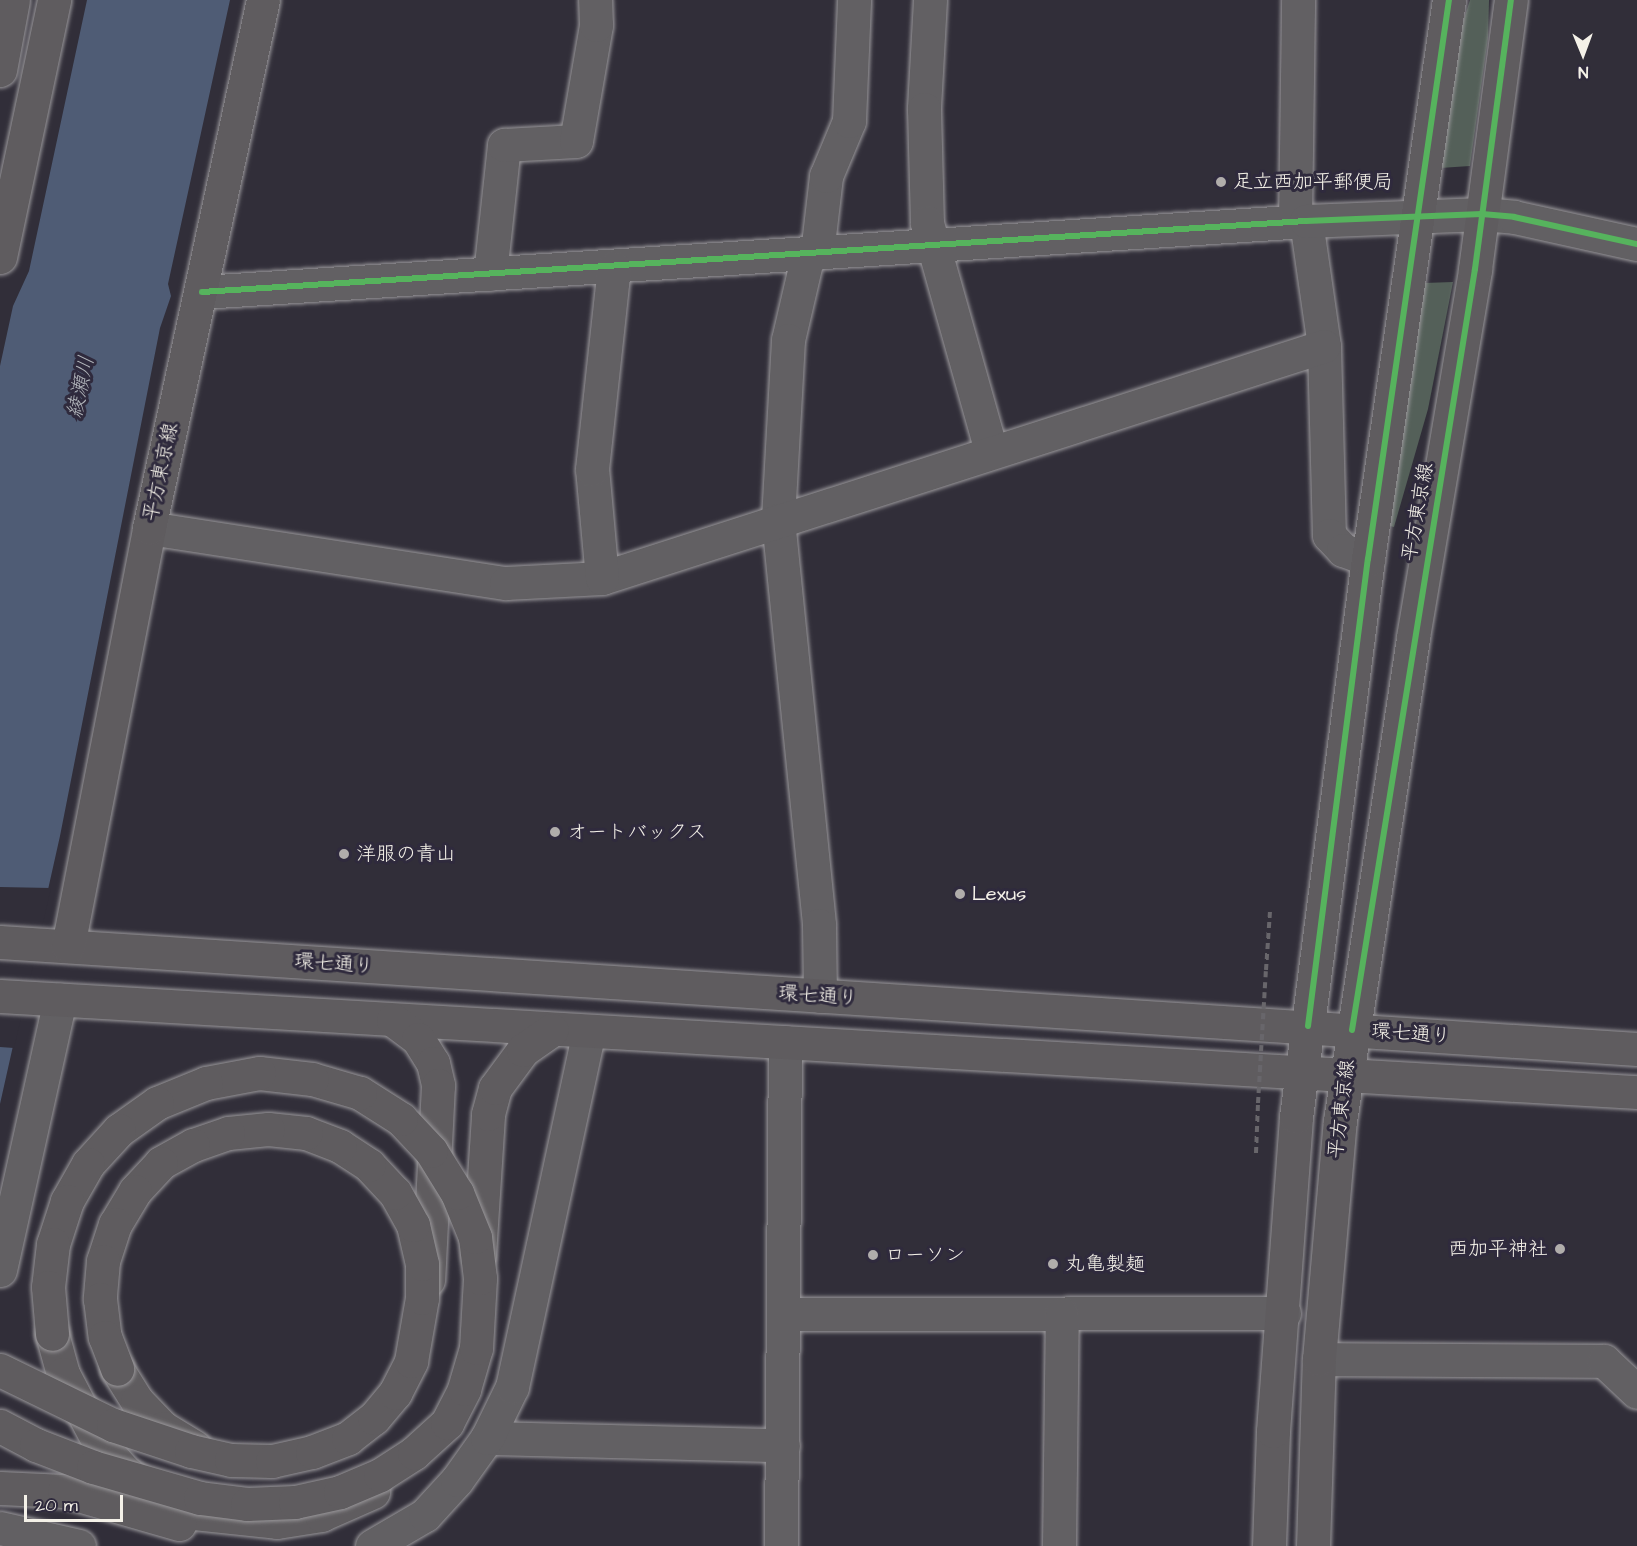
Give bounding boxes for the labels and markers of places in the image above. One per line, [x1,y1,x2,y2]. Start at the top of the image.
place label: 足立西加平郵便局 [1233,170,1393,194]
marker: 足立西加平郵便局 [1214,175,1228,189]
place label: オートバックス [567,820,707,844]
marker: オートバックス [548,825,562,839]
place label: 洋服の青山 [356,842,456,866]
marker: 洋服の青山 [337,847,351,861]
place label: Lexus [972,882,1026,906]
marker: Lexus [953,887,967,901]
place label: 西加平神社 [1448,1237,1548,1261]
marker: 西加平神社 [1553,1242,1567,1256]
place label: ローソン [885,1243,965,1267]
marker: ローソン [866,1248,880,1262]
place label: 丸亀製麺 [1065,1252,1145,1276]
marker: 丸亀製麺 [1046,1257,1060,1271]

